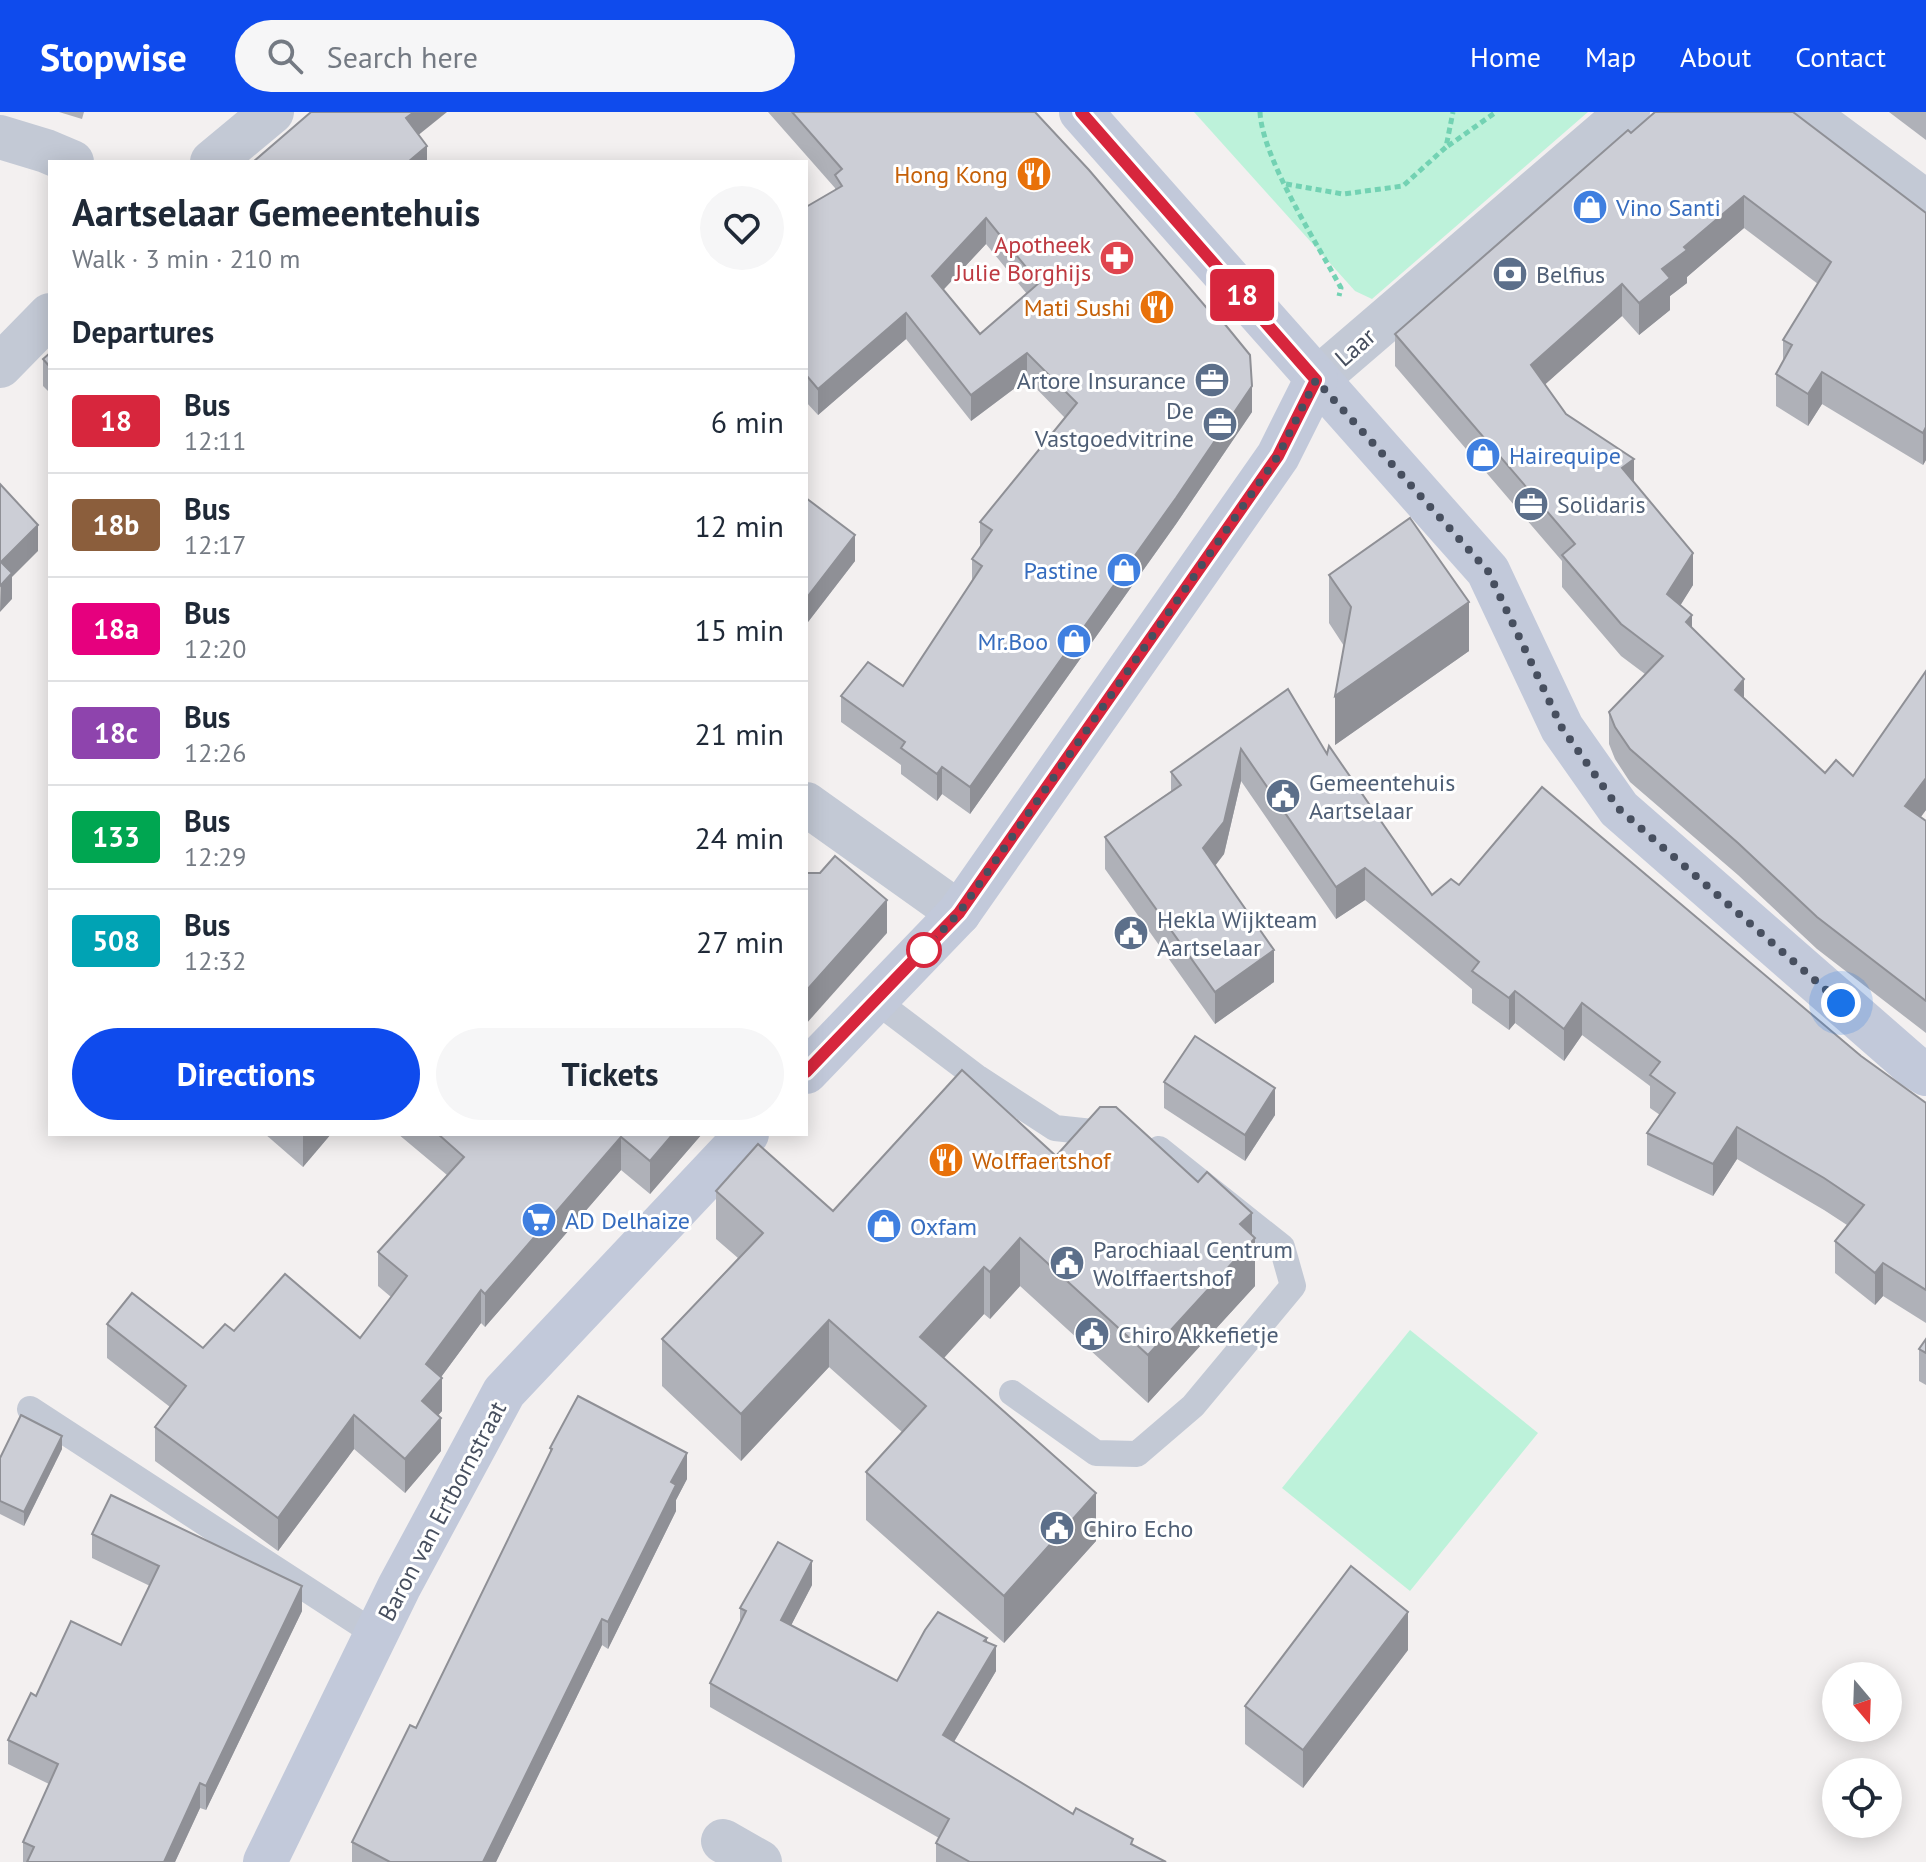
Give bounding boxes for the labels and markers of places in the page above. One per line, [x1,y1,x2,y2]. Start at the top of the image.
restaurant icon: Hong Kong [1015,155,1053,193]
place label: Hong Kong [894,159,1008,190]
shop icon: Vino Santi [1571,188,1609,226]
place label: Vino Santi [1615,192,1721,223]
place label: Apotheek Julie Borghijs [954,229,1091,288]
pharmacy icon: Apotheek Julie Borghijs [1098,239,1136,277]
bank icon: Belfius [1491,255,1529,293]
place label: Belfius [1536,259,1605,290]
restaurant icon: Mati Sushi [1138,288,1176,326]
place label: Mati Sushi [1024,292,1131,323]
office icon: Artore Insurance [1193,361,1231,399]
place label: Artore Insurance [1017,365,1186,396]
place label: De Vastgoedvitrine [1034,395,1194,454]
office icon: De Vastgoedvitrine [1201,405,1239,443]
shop icon: Hairequipe [1464,436,1502,474]
place label: Hairequipe [1509,440,1621,471]
office icon: Solidaris [1512,485,1550,523]
place label: Solidaris [1557,489,1646,520]
shop icon: Pastine [1105,551,1143,589]
place label: Pastine [1024,555,1098,586]
shop icon: Mr.Boo [1055,622,1093,660]
place label: Mr.Boo [977,626,1048,657]
place label: Gemeentehuis Aartselaar [1309,767,1455,826]
public building icon: Gemeentehuis Aartselaar [1264,777,1302,815]
place label: Hekla Wijkteam Aartselaar [1157,904,1317,963]
public building icon: Hekla Wijkteam Aartselaar [1112,914,1150,952]
unlabelled marker [907,933,941,967]
restaurant icon: Wolffaertshof [927,1141,965,1179]
place label: Wolffaertshof [972,1145,1112,1176]
supermarket icon: AD Delhaize [520,1201,558,1239]
place label: AD Delhaize [565,1205,690,1236]
shop icon: Oxfam [865,1207,903,1245]
place label: Oxfam [910,1211,977,1242]
place label: Parochiaal Centrum Wolffaertshof [1093,1234,1293,1293]
public building icon: Parochiaal Centrum Wolffaertshof [1048,1244,1086,1282]
public building icon: Chiro Akkefietje [1073,1315,1111,1353]
place label: Chiro Akkefietje [1118,1319,1279,1350]
public building icon: Chiro Echo [1038,1509,1076,1547]
place label: Chiro Echo [1083,1513,1193,1544]

